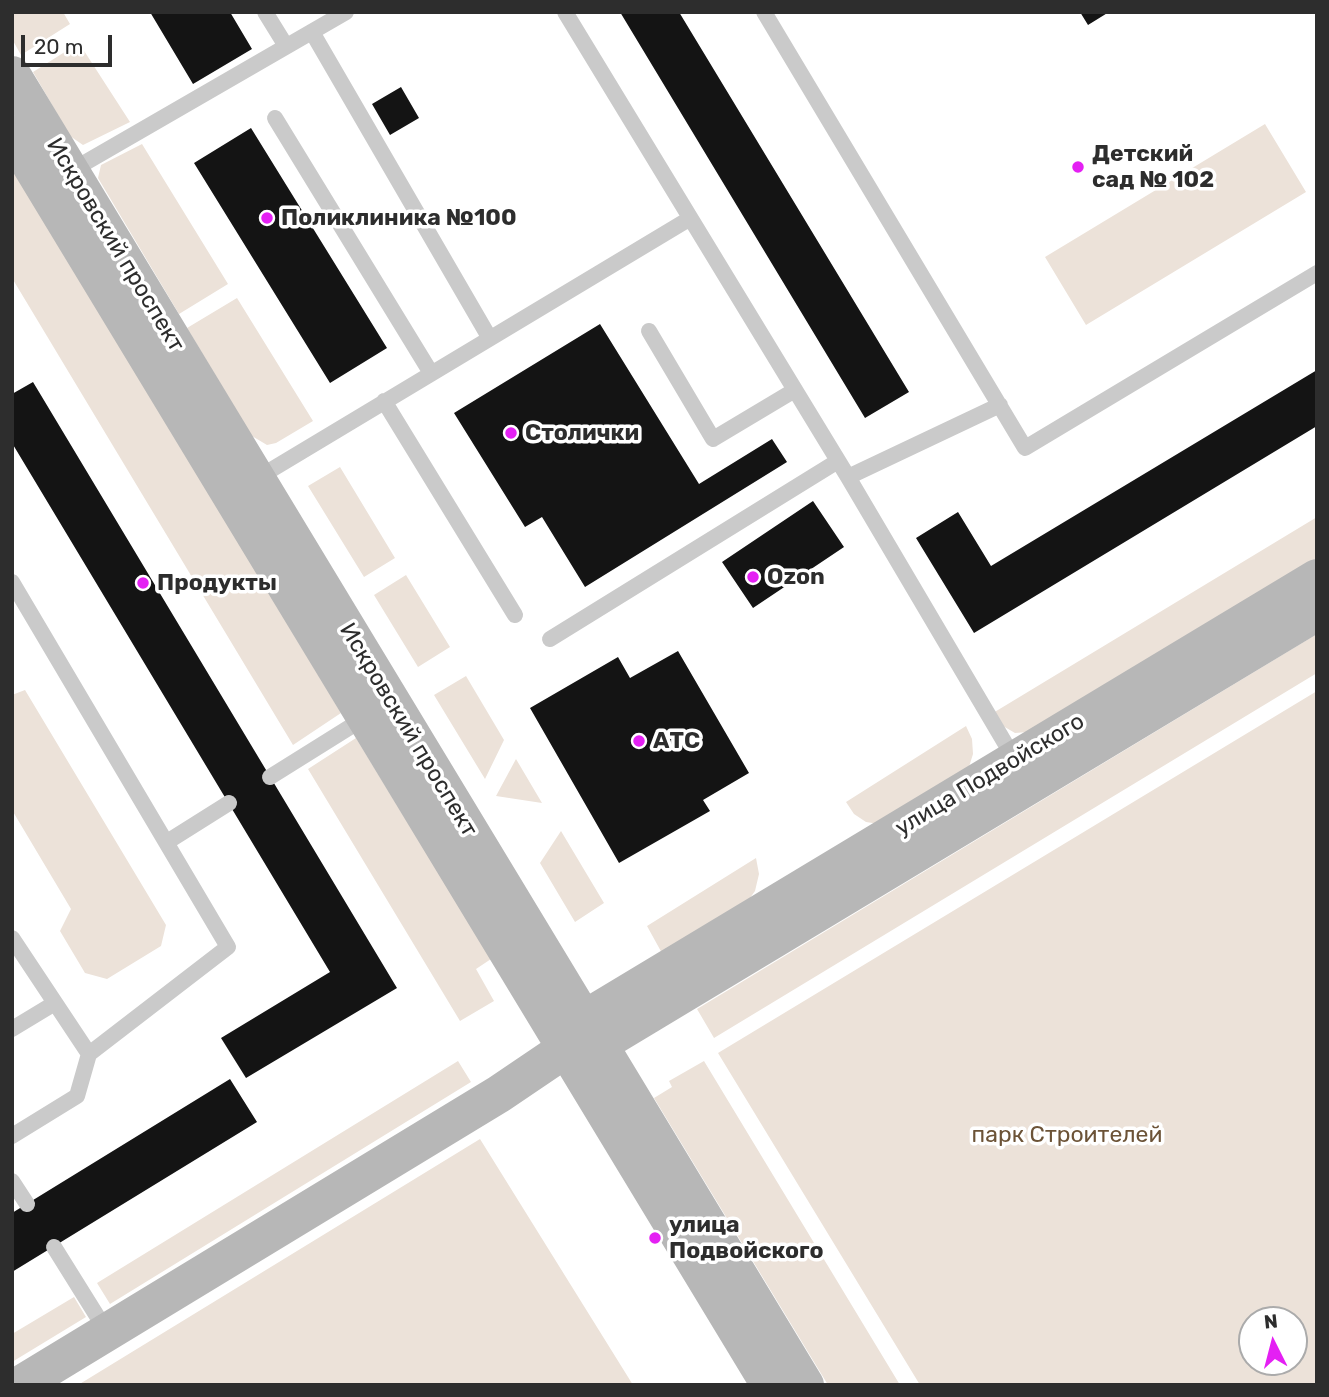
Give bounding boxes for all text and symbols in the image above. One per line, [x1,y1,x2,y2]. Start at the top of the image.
scale bar [24,21,116,65]
text: 20 m [34,34,83,59]
street label: Искровский проспект [40,133,190,357]
place label: Детский сад № 102 [1092,140,1214,194]
marker: Детский сад № 102 [1070,159,1086,175]
place label: Поликлиника №100 [281,204,517,232]
marker: Поликлиника №100 [259,210,275,226]
place label: Столички [525,419,639,447]
marker: Столички [503,425,519,441]
place label: Ozon [767,563,825,591]
place label: Продукты [157,569,277,597]
marker: Ozon [745,569,761,585]
marker: Продукты [135,575,151,591]
street label: Искровский проспект [333,618,483,842]
street label: улица Подвойского [890,708,1090,842]
place label: АТС [653,727,700,755]
marker: АТС [631,733,647,749]
park label: парк Строителей [972,1121,1162,1149]
place label: улица Подвойского [669,1211,823,1265]
marker: улица Подвойского [647,1230,663,1246]
north arrow [1238,1306,1308,1376]
text: N [1263,1309,1279,1334]

